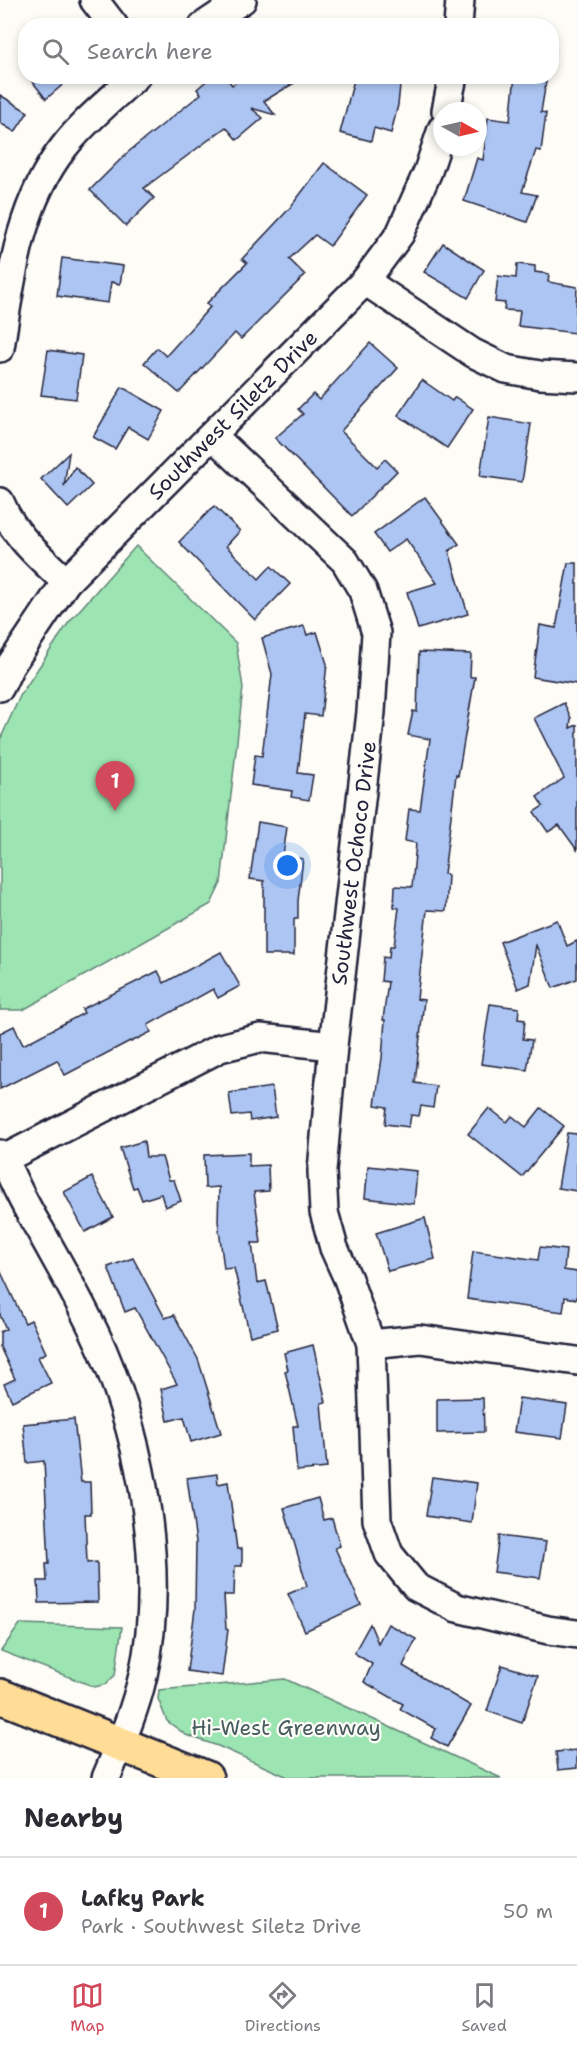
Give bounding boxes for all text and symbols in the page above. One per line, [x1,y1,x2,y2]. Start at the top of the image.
search box [18,18,559,84]
icon: search [39,35,72,68]
text: Search here [87,37,213,66]
north arrow [433,102,487,156]
street label: Southwest Siletz Drive [142,324,324,506]
street label: Southwest Ochoco Drive [325,739,383,987]
pin: 1 [96,762,134,811]
your location [273,851,302,880]
park label: Hi-West Greenway [191,1714,381,1742]
text: Nearby [24,1800,123,1835]
text: Lafky Park [81,1884,205,1913]
text: 1 [39,1898,48,1924]
text: 50 m [503,1898,553,1924]
text: Park · Southwest Siletz Drive [81,1913,361,1939]
tab: Map [70,1979,104,2036]
tab: Directions [245,1979,321,2036]
tab: Saved [461,1979,507,2036]

